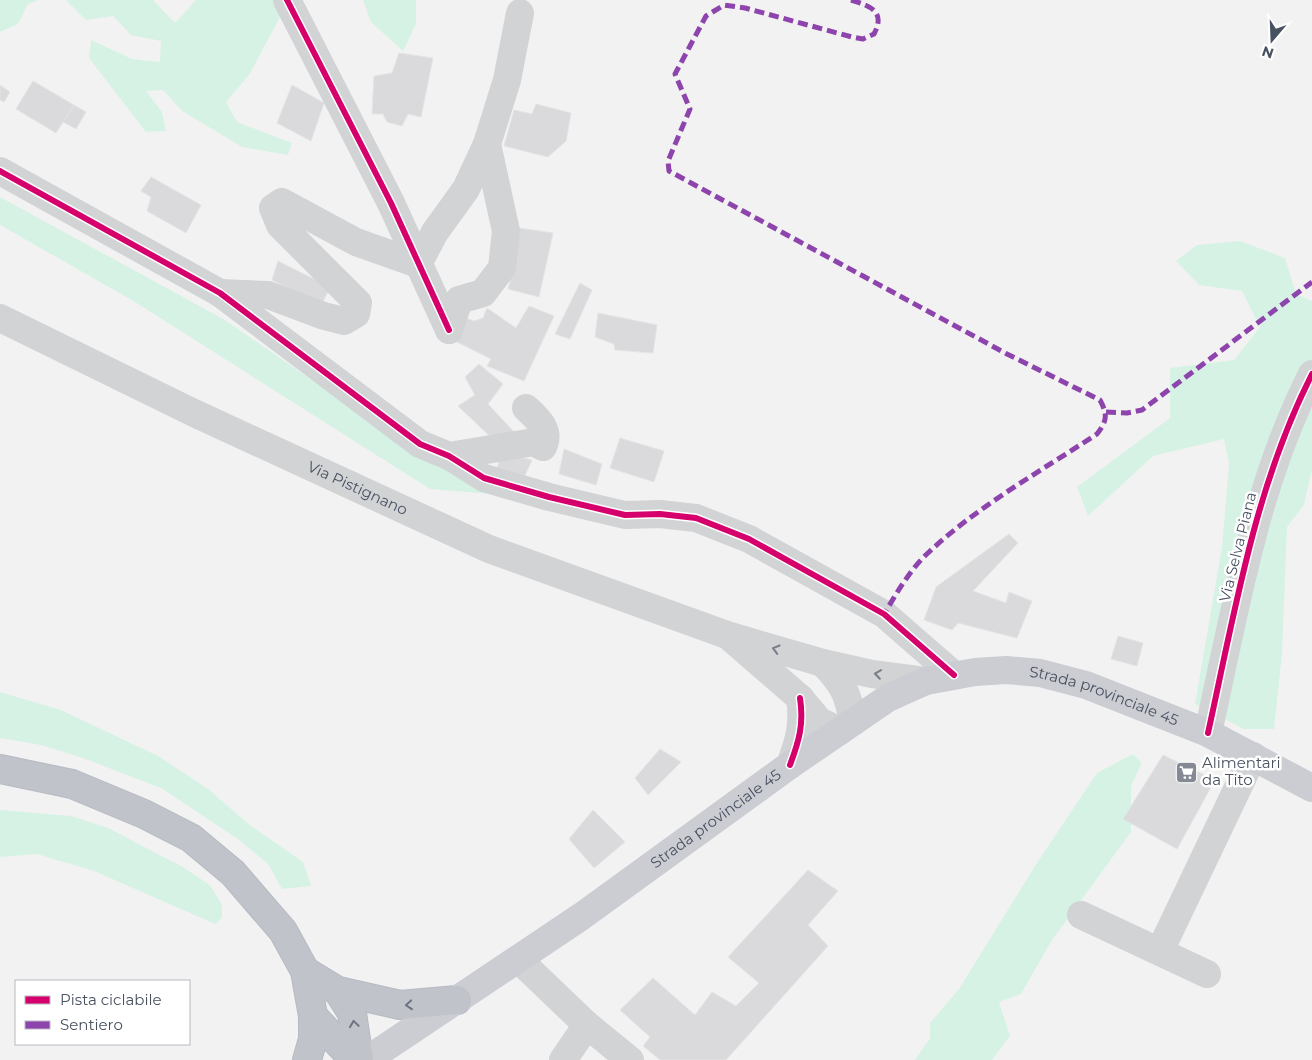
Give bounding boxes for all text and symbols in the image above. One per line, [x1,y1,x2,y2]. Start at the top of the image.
north arrow [1247,15,1297,65]
text: N [1259,42,1276,63]
street label: Via Pistignano [305,457,411,519]
street label: Via Selva Piana [1215,490,1260,604]
one-way arrow [773,644,781,654]
street label: Strada provinciale 45 [1029,662,1181,730]
one-way arrow [873,670,882,680]
place label: Alimentari da Tito [1202,753,1281,789]
supermarket icon: Alimentari da Tito [1174,760,1198,784]
street label: Strada provinciale 45 [646,765,784,872]
legend [15,980,190,1045]
text: Pista ciclabile [60,990,162,1009]
one-way arrow [404,999,412,1010]
text: Sentiero [60,1015,123,1034]
one-way arrow [349,1019,359,1028]

